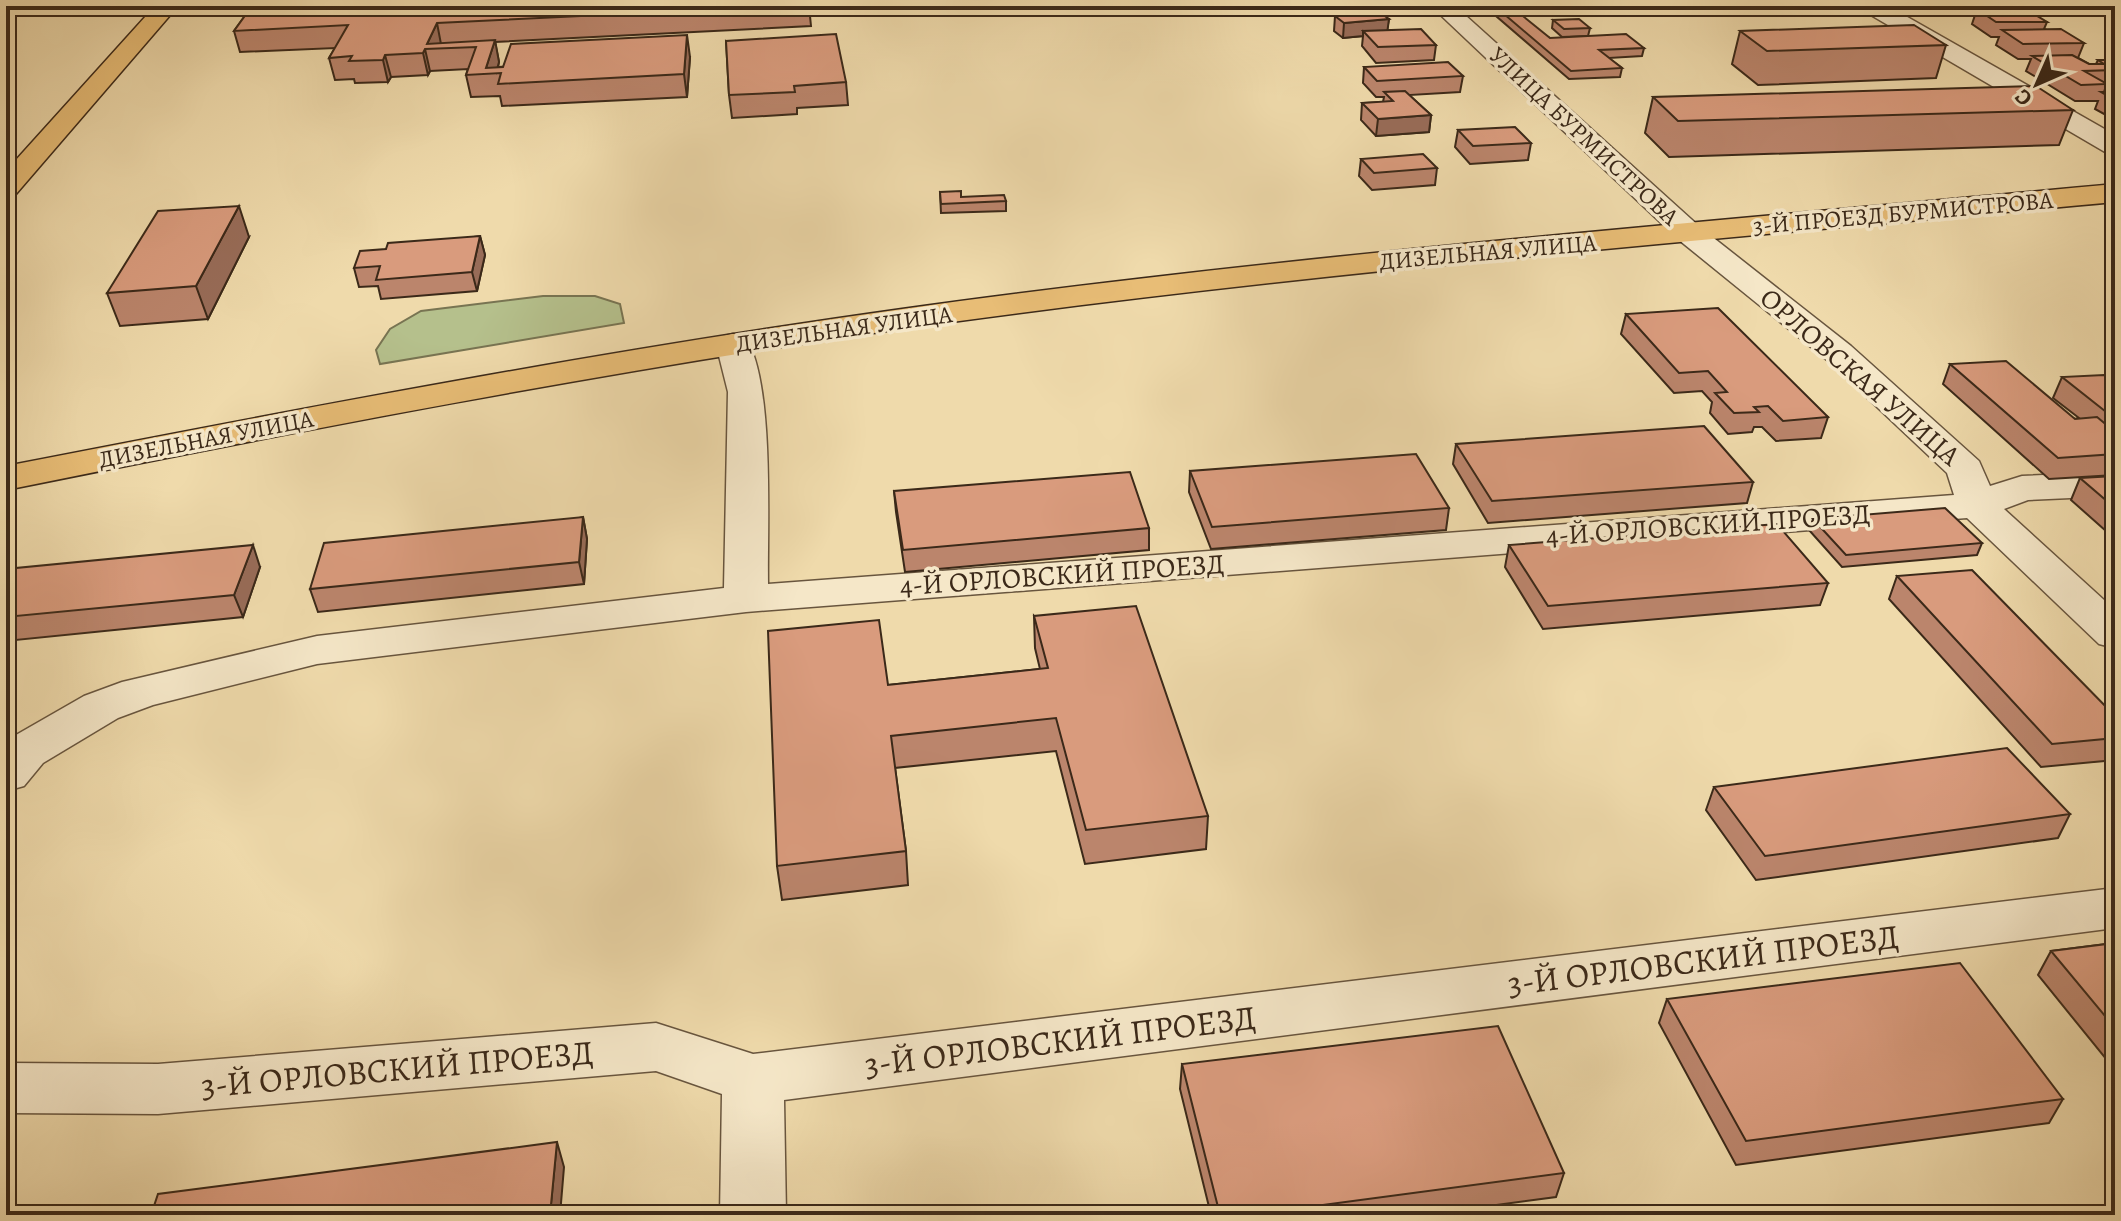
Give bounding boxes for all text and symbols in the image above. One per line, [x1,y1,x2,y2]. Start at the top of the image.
street label: УЛИЦА БУРМИСТРОВА [1482,40,1687,233]
north arrow [1997,44,2077,124]
text: С [2008,82,2039,113]
street label: 3-Й ПРОЕЗД БУРМИСТРОВА [1752,184,2055,242]
street label: ДИЗЕЛЬНАЯ УЛИЦА [1378,226,1599,277]
street label: ОРЛОВСКАЯ УЛИЦА [1752,279,1969,475]
street label: ДИЗЕЛЬНАЯ УЛИЦА [734,298,955,360]
street label: ДИЗЕЛЬНАЯ УЛИЦА [96,402,317,476]
street label: 4-Й ОРЛОВСКИЙ ПРОЕЗД [1544,495,1872,555]
street label: 4-Й ОРЛОВСКИЙ ПРОЕЗД [898,545,1226,605]
street label: 3-Й ОРЛОВСКИЙ ПРОЕЗД [1505,913,1901,1007]
street label: 3-Й ОРЛОВСКИЙ ПРОЕЗД [862,994,1258,1088]
street label: 3-Й ОРЛОВСКИЙ ПРОЕЗД [199,1028,595,1110]

